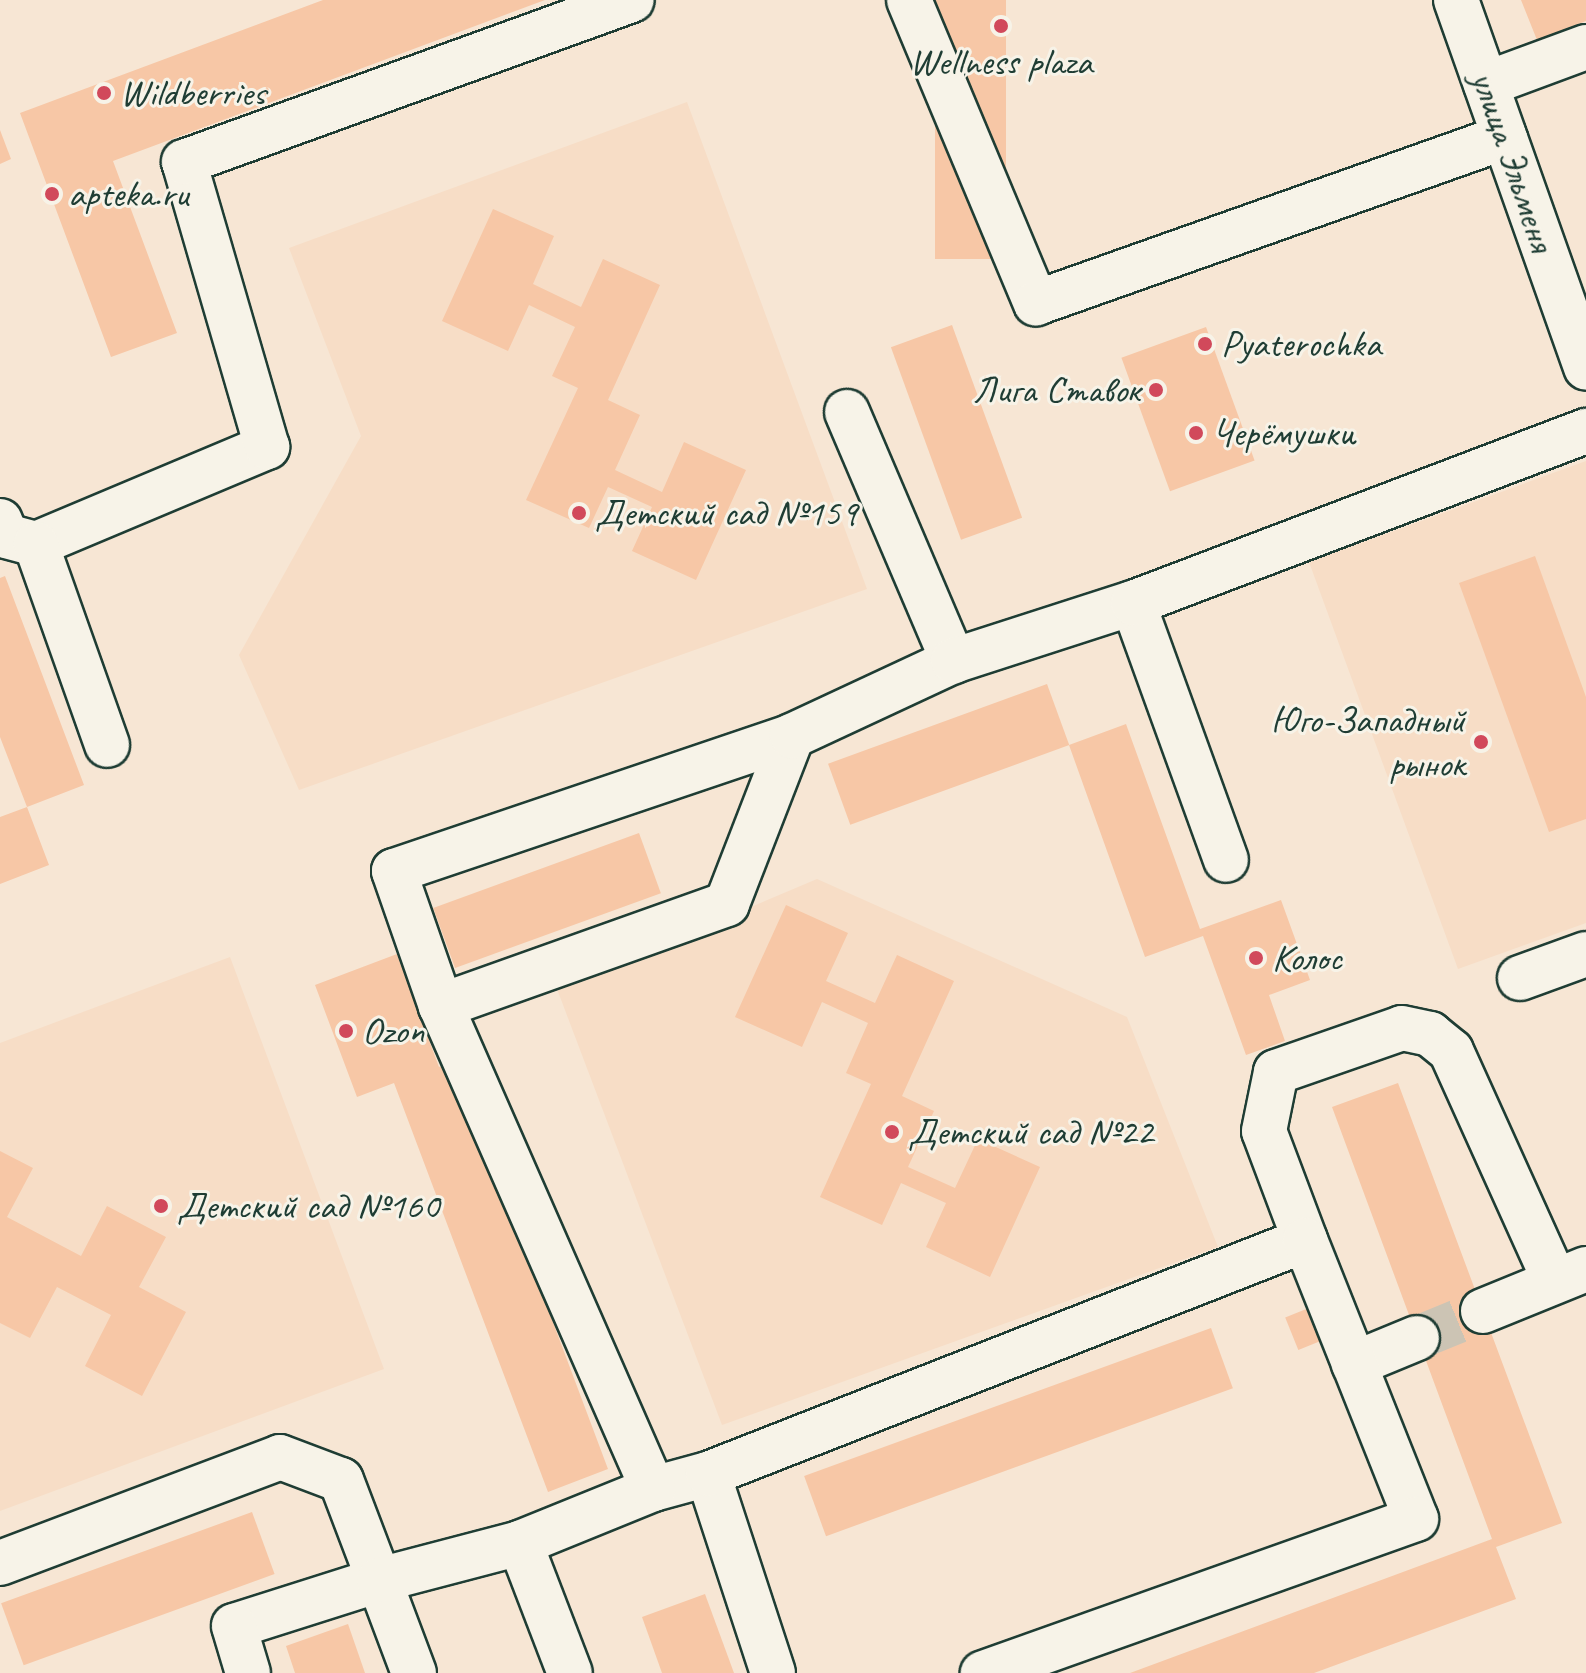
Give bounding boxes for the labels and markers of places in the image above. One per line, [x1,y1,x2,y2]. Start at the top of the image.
marker: Wellness plaza [992,17,1010,35]
place label: Wellness plaza [910,39,1092,85]
place label: Wildberries [120,70,266,116]
marker: Wildberries [95,84,113,102]
place label: apteka.ru [68,171,189,217]
marker: apteka.ru [43,185,61,203]
place label: Pyaterochka [1221,321,1381,367]
marker: Pyaterochka [1196,335,1214,353]
place label: Лига Ставок [974,367,1140,413]
marker: Лига Ставок [1147,381,1165,399]
place label: Черёмушки [1212,410,1355,456]
marker: Черёмушки [1187,424,1205,442]
place label: Детский сад №159 [595,490,857,536]
marker: Детский сад №159 [570,504,588,522]
place label: Юго-Западный рынок [1271,697,1465,786]
marker: Юго-Западный рынок [1472,733,1490,751]
place label: Колос [1272,935,1342,981]
marker: Колос [1247,949,1265,967]
place label: Ozon [362,1008,424,1054]
marker: Ozon [337,1022,355,1040]
place label: Детский сад №22 [908,1109,1153,1155]
marker: Детский сад №22 [883,1123,901,1141]
place label: Детский сад №160 [177,1183,439,1229]
marker: Детский сад №160 [152,1197,170,1215]

